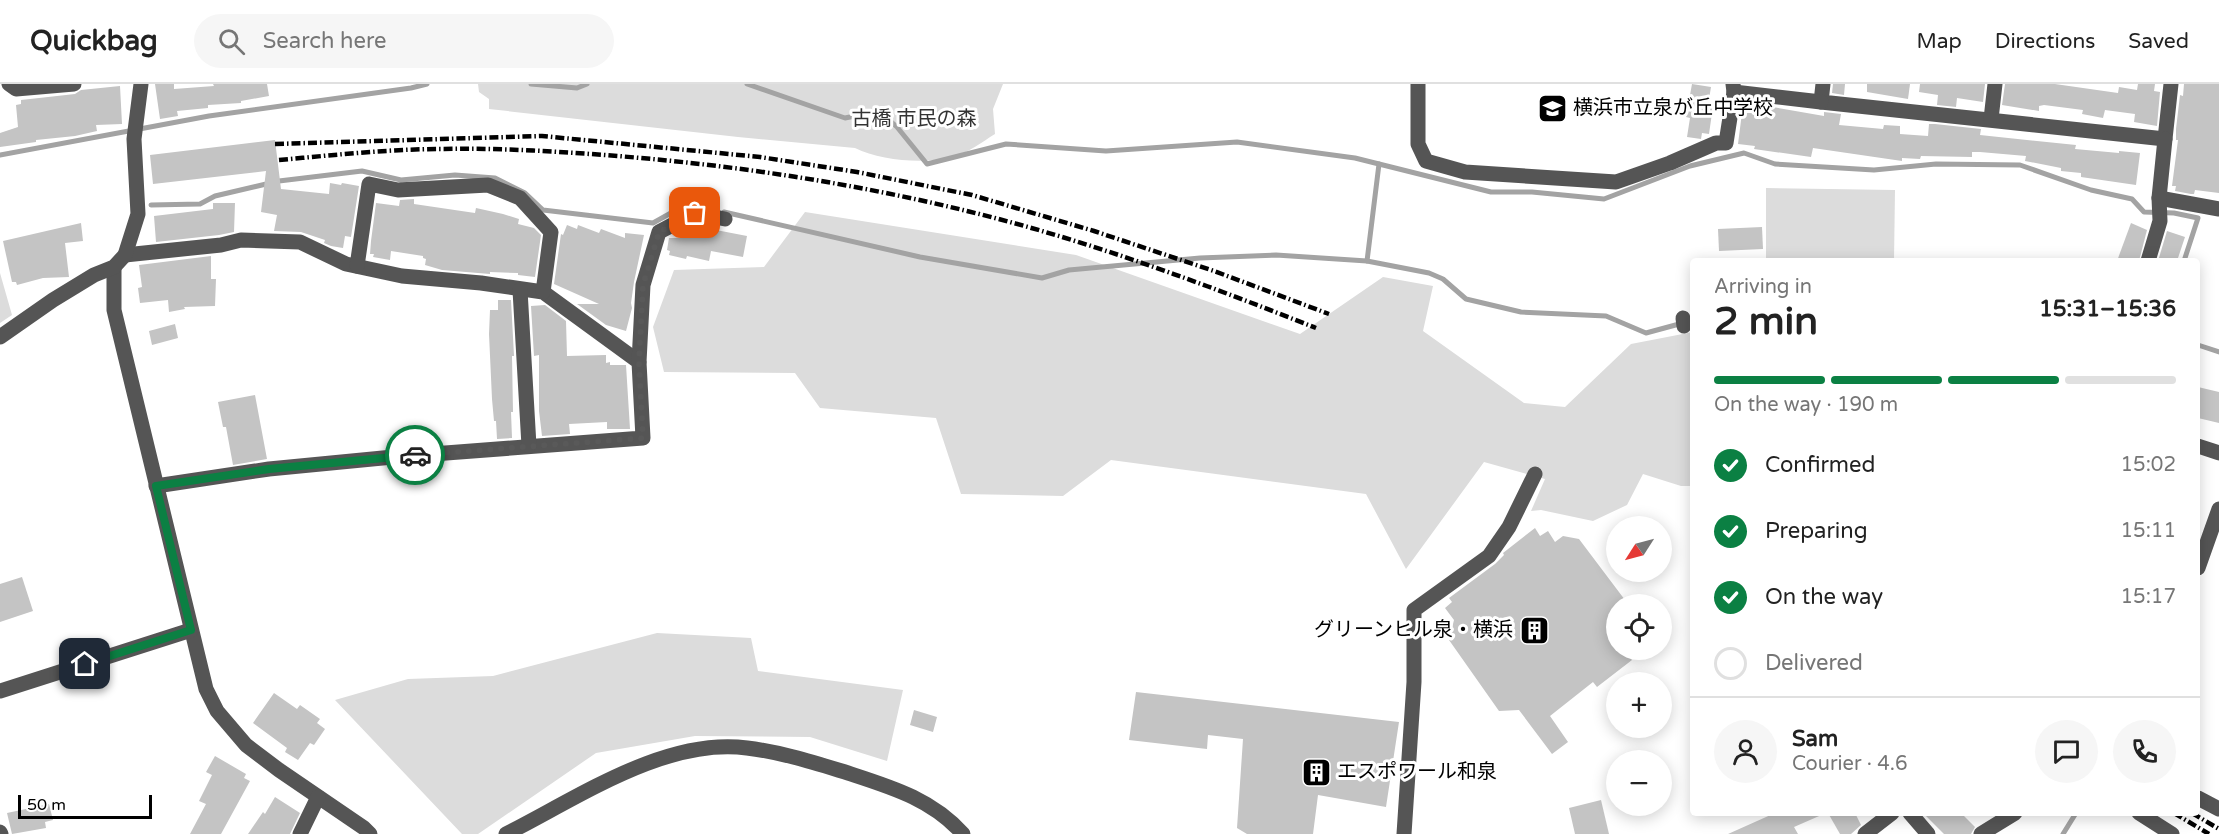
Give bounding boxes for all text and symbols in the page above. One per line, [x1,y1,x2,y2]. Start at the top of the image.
search box [194,14,614,68]
text: Quickbag [30,24,158,58]
icon: search [215,25,248,58]
text: Search here [263,28,387,54]
text: Map [1916,29,1962,54]
text: Directions [1995,29,2095,54]
text: Saved [2128,29,2189,54]
school or university icon: 横浜市立泉が丘中学校 [1536,92,1568,124]
place label: 横浜市立泉が丘中学校 [1573,96,1773,120]
park label: 古橋 市民の森 [851,107,977,131]
pin [669,187,720,238]
icon: bag [678,196,711,229]
text: Arriving in [1714,275,1812,299]
text: 15:31–15:36 [2039,296,2176,322]
text: 2 min [1714,298,1818,345]
text: On the way · 190 m [1714,393,1898,417]
courier [385,425,445,485]
icon: car [399,439,432,472]
icon: check [1714,449,1747,482]
text: Confirmed [1765,452,1875,478]
text: 15:02 [2121,453,2176,477]
icon: check [1714,515,1747,548]
north arrow [1606,516,1672,582]
map controls [1606,516,1672,816]
text: Preparing [1765,518,1868,544]
text: 15:11 [2121,519,2176,543]
icon: check [1714,581,1747,614]
text: On the way [1765,584,1883,610]
text: 15:17 [2121,585,2176,609]
button: locate [1606,594,1672,660]
building icon: グリーンヒル泉・横浜 [1518,614,1550,646]
place label: グリーンヒル泉・横浜 [1314,618,1513,642]
pin [59,638,110,689]
icon: home [68,647,101,680]
text: Delivered [1765,650,1863,676]
button: + [1606,672,1672,738]
button: person [1714,720,1777,783]
button: chat [2035,720,2098,783]
button: phone [2113,720,2176,783]
text: Sam [1792,726,1838,752]
button: − [1606,750,1672,816]
text: Courier · 4.6 [1792,752,1907,776]
building icon: エスポワール和泉 [1300,756,1332,788]
place label: エスポワール和泉 [1337,760,1497,784]
scale bar [18,792,152,820]
text: 50 m [27,795,66,815]

